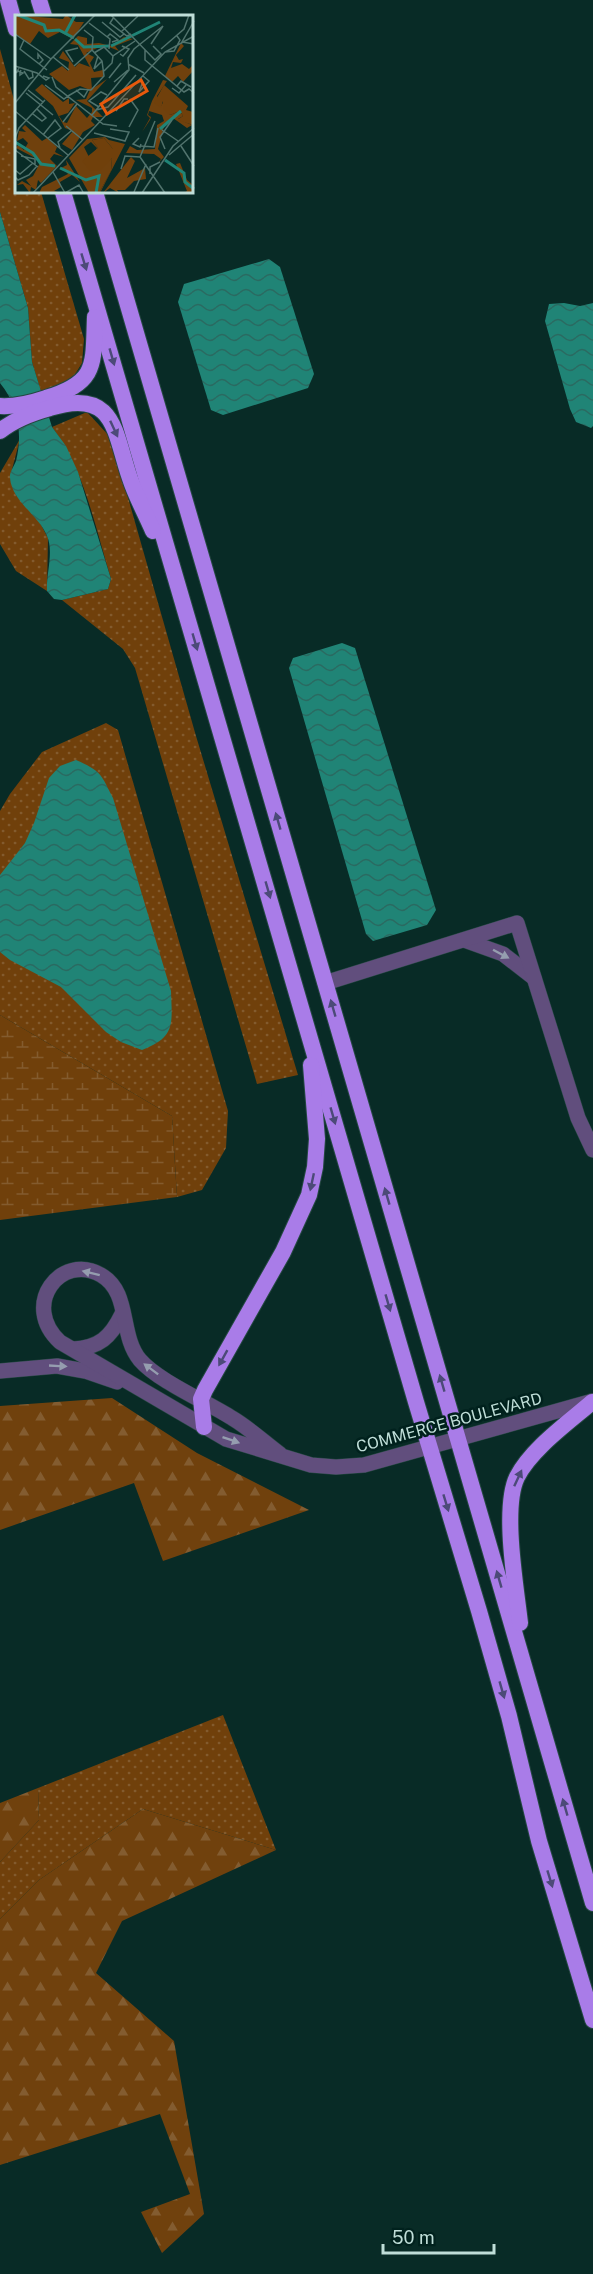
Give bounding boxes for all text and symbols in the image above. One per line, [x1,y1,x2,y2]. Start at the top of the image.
inset map [15,15,194,194]
one-way arrow [80,253,89,271]
one-way arrow [108,348,117,366]
one-way arrow [110,420,119,437]
one-way arrow [191,633,200,651]
one-way arrow [273,812,282,830]
one-way arrow [263,881,273,899]
one-way arrow [493,949,510,959]
one-way arrow [328,999,337,1017]
one-way arrow [329,1107,339,1125]
one-way arrow [306,1173,316,1191]
one-way arrow [382,1187,391,1205]
one-way arrow [82,1268,100,1278]
one-way arrow [384,1294,393,1312]
one-way arrow [218,1350,228,1367]
one-way arrow [49,1362,68,1371]
one-way arrow [144,1364,159,1376]
one-way arrow [437,1374,446,1392]
street label: COMMERCE BOULEVARD [354,1389,544,1456]
one-way arrow [222,1436,240,1445]
one-way arrow [513,1468,523,1486]
one-way arrow [442,1494,451,1512]
one-way arrow [494,1570,503,1588]
one-way arrow [498,1681,507,1699]
one-way arrow [560,1798,569,1816]
one-way arrow [546,1870,555,1888]
scale bar [383,2217,494,2255]
text: 50 m [392,2227,435,2248]

